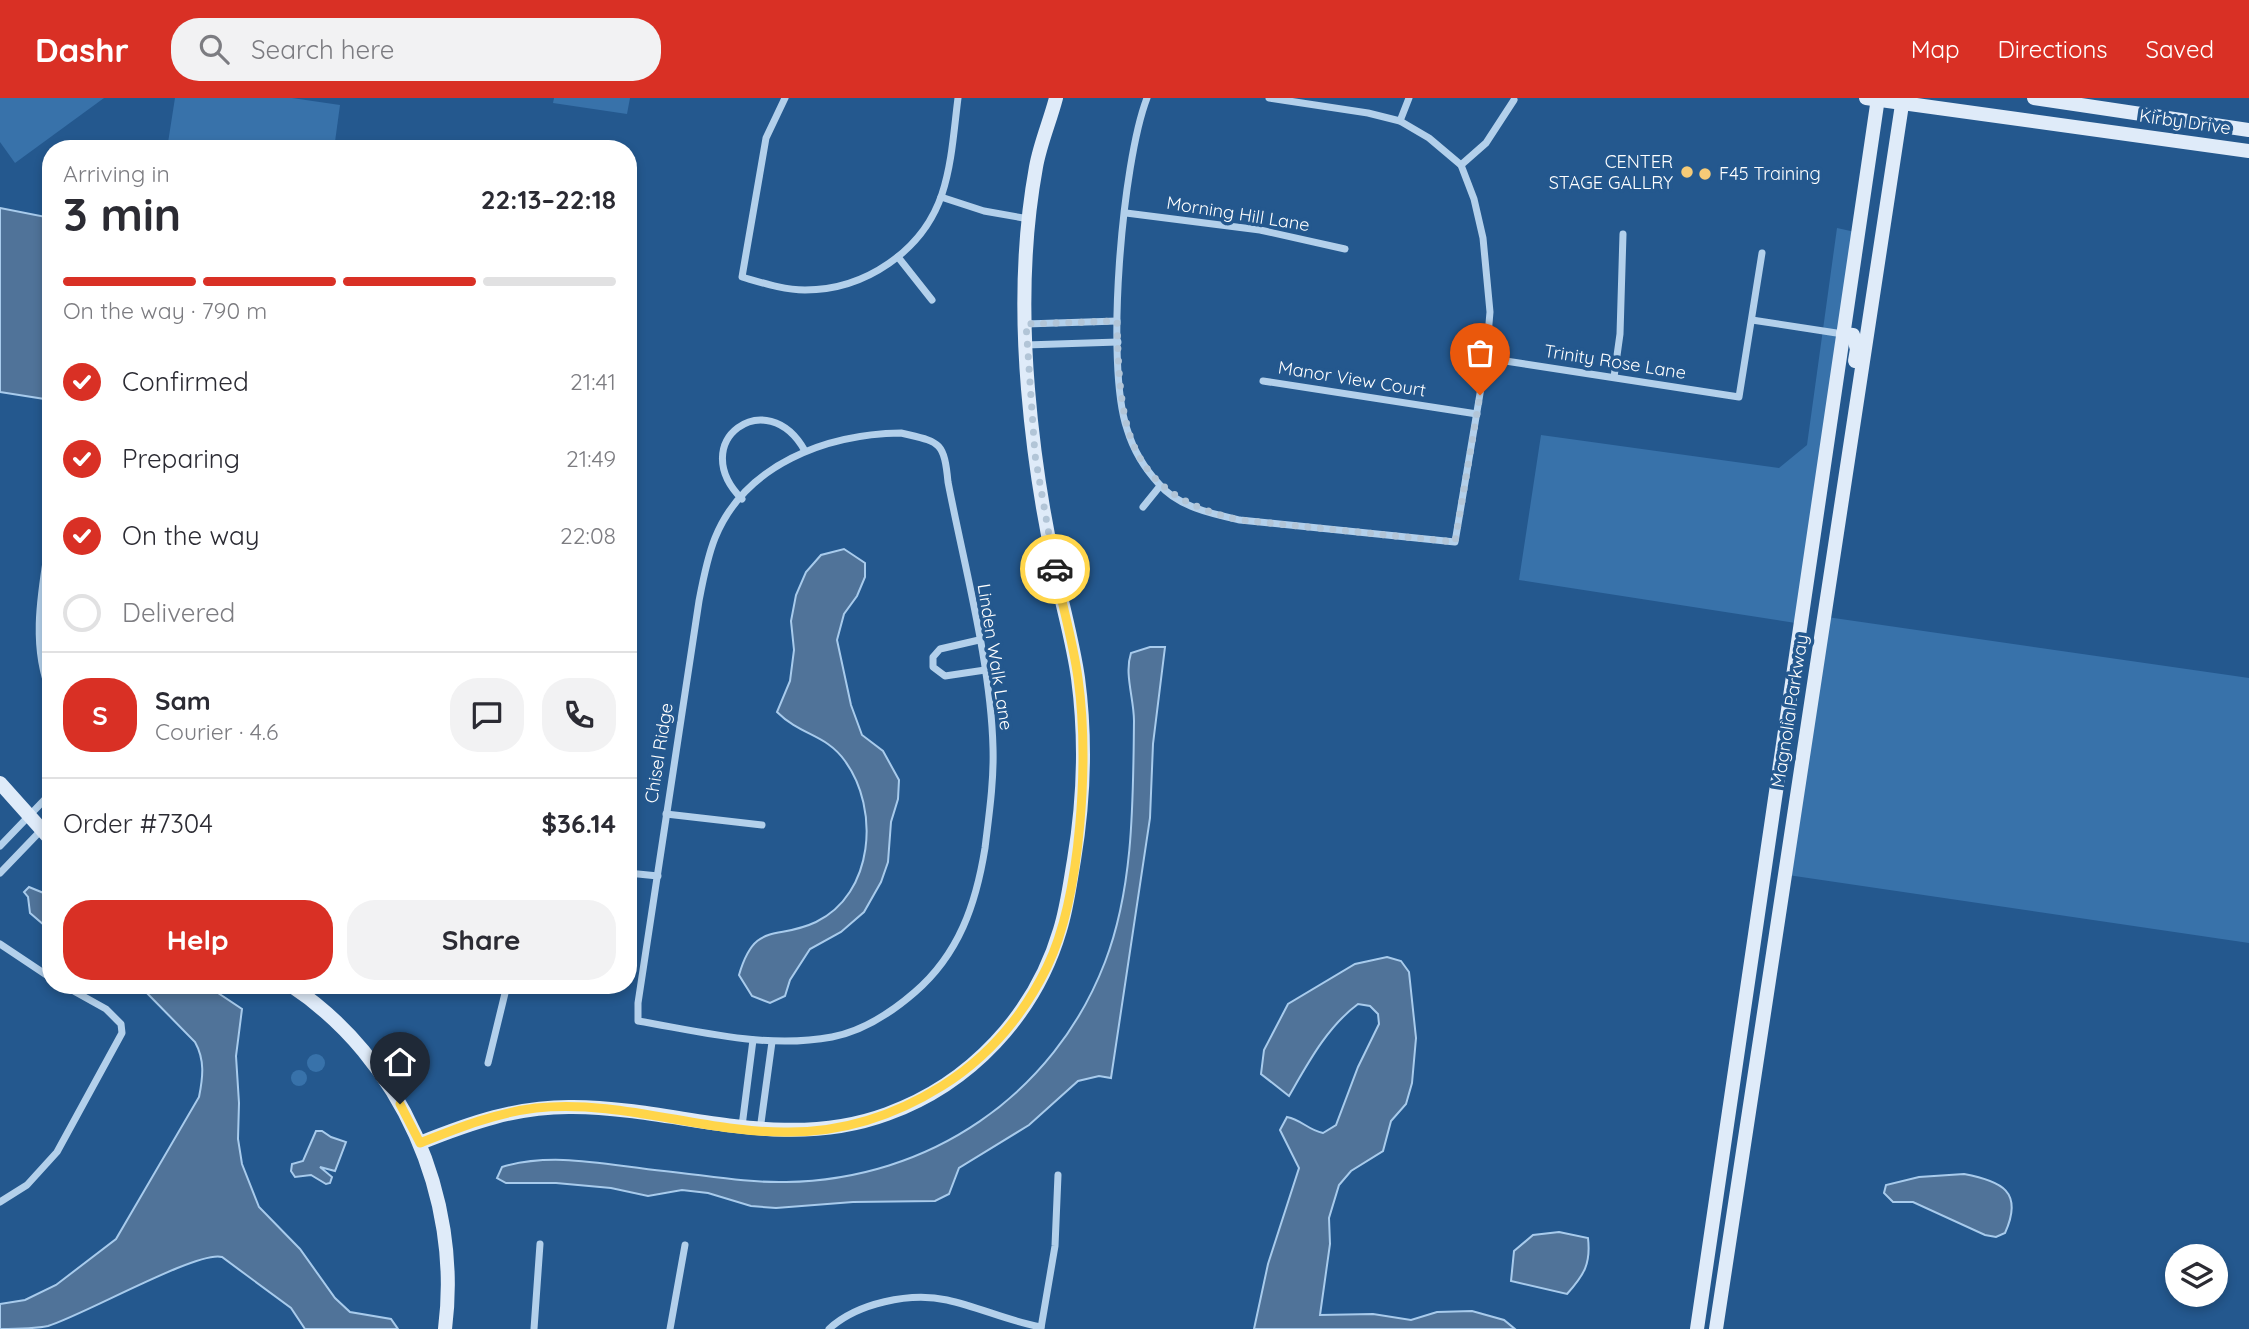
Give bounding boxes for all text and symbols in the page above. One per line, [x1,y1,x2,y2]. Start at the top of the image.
search box [171,18,661,81]
text: Dashr [35,29,129,70]
icon: search [195,30,233,68]
text: Search here [251,33,394,66]
text: Map [1911,34,1960,64]
text: Directions [1998,34,2108,64]
text: Saved [2146,34,2214,64]
street label: Kirby Drive [2138,104,2232,139]
place label: CENTER STAGE GALLRY [1549,150,1673,194]
text: Arriving in [63,159,170,188]
place label: F45 Training [1719,162,1821,185]
marker: CENTER STAGE GALLRY [1679,164,1695,180]
marker: F45 Training [1697,166,1713,182]
text: 22:13–22:18 [481,183,616,216]
text: 3 min [63,185,181,243]
street label: Morning Hill Lane [1165,191,1311,236]
text: On the way · 790 m [63,296,267,325]
pin [1450,323,1510,395]
icon: bag [1461,334,1499,372]
street label: Trinity Rose Lane [1542,339,1688,384]
street label: Manor View Court [1277,355,1428,402]
icon: check [63,363,101,401]
text: Confirmed [122,365,249,398]
text: 21:41 [570,367,616,396]
icon: check [63,440,101,478]
text: Preparing [122,442,240,475]
text: 21:49 [566,444,616,473]
icon: check [63,517,101,555]
text: On the way [122,519,260,552]
text: 22:08 [560,521,616,550]
courier [1020,534,1090,604]
icon: car [1036,550,1074,588]
street label: Linden Walk Lane [973,582,1018,732]
text: Delivered [122,596,235,629]
street label: Magnolia Parkway [1766,633,1813,789]
button: chat [450,678,524,752]
button: phone [542,678,616,752]
text: Sam [155,684,211,717]
text: S [92,699,108,732]
street label: Chisel Ridge [639,701,678,805]
text: Courier · 4.6 [155,717,278,746]
text: Order #7304 [63,807,213,840]
text: $36.14 [542,807,616,840]
button: Help [63,900,333,980]
button: Share [347,900,616,980]
pin [370,1032,430,1104]
icon: home [381,1043,419,1081]
map controls [2165,1244,2228,1307]
button: layers [2165,1244,2228,1307]

